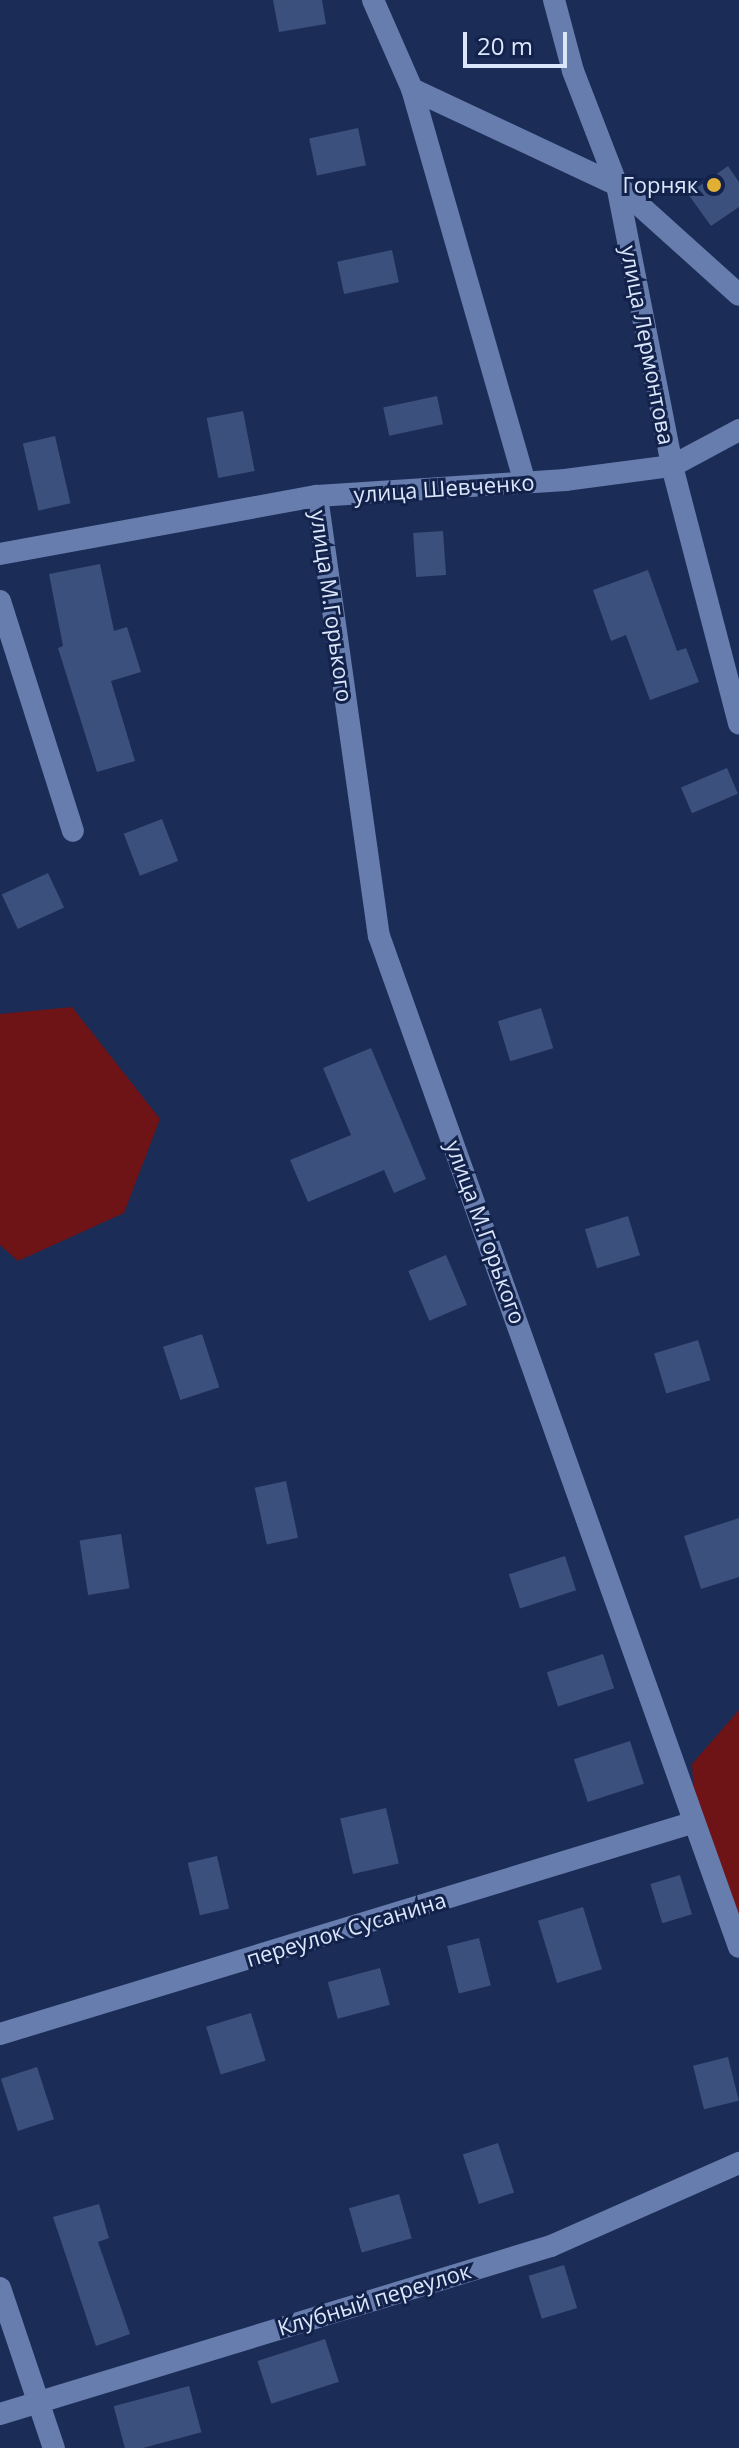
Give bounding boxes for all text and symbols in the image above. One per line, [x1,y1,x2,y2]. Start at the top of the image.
scale bar [467,16,571,66]
text: 20 m [477,29,533,62]
place label: Горняк [622,172,698,198]
marker: Горняк [705,176,723,194]
street label: улица Лермонтова [616,243,680,447]
street label: улица Шевченко [353,469,535,507]
street label: улица М.Горького [305,508,359,704]
street label: улица М.Горького [441,1137,531,1327]
street label: переулок Сусанина [243,1886,449,1972]
street label: Клубный переулок [274,2257,474,2341]

